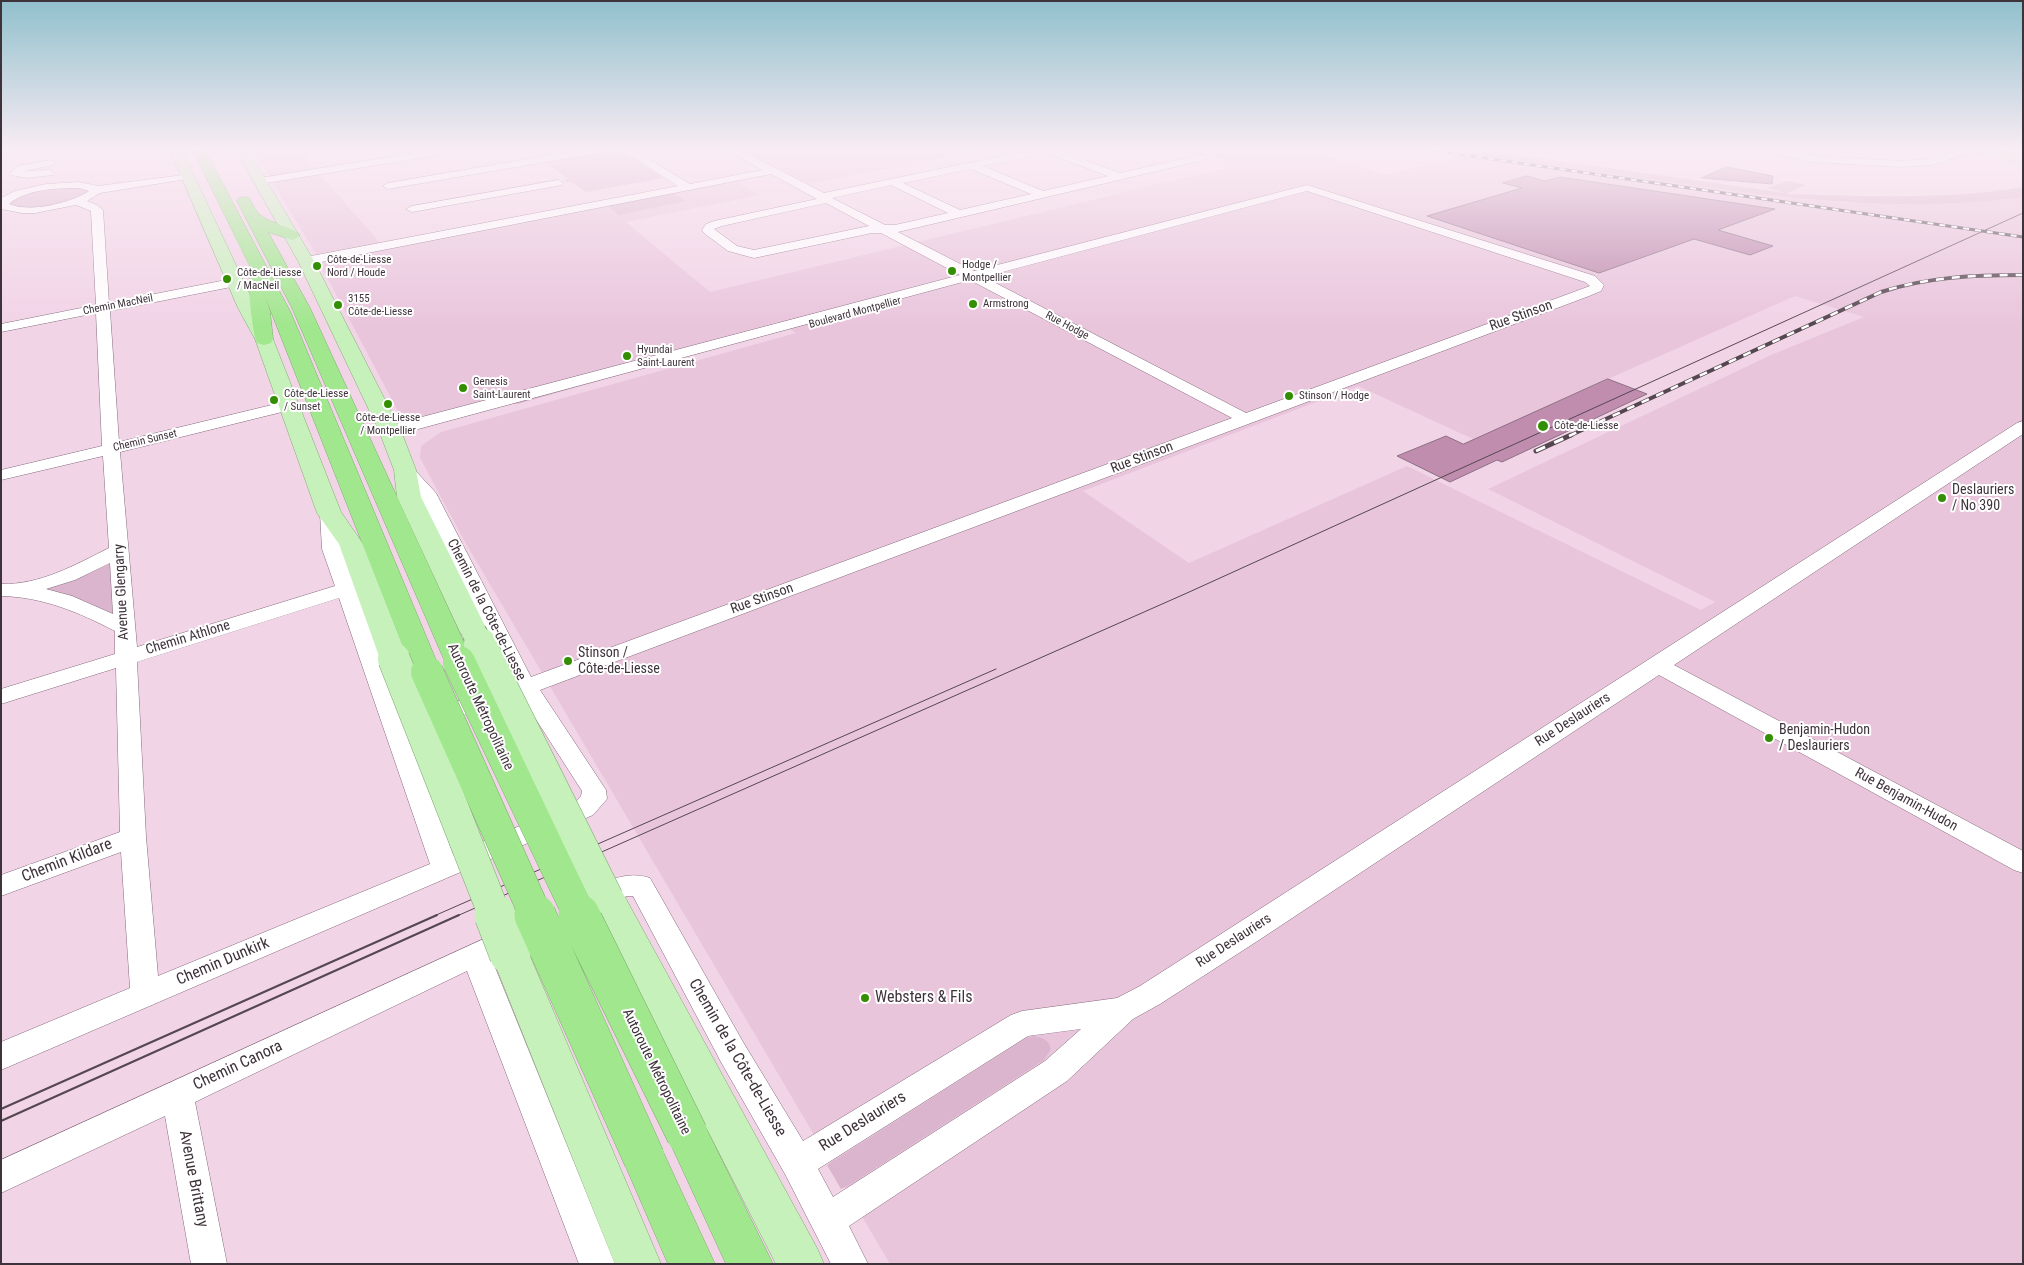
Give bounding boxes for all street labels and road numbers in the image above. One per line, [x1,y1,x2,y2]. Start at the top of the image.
street label: Chemin MacNeil [82,292,154,318]
street label: Boulevard Montpellier [808,294,902,332]
street label: Rue Stinson [1487,297,1555,335]
street label: Rue Hodge [1043,309,1091,343]
street label: Chemin Sunset [112,427,178,455]
street label: Rue Stinson [1108,438,1176,478]
street label: Chemin de la Côte-de-Liesse [443,536,529,684]
street label: Avenue Glengarry [111,543,133,641]
street label: Rue Stinson [728,580,796,618]
street label: Chemin Athlone [144,617,232,659]
street label: Autoroute Métropolitaine [443,641,517,773]
street label: Rue Deslauriers [1532,689,1614,751]
street label: Rue Benjamin-Hudon [1852,765,1960,835]
street label: Chemin Kildare [19,835,115,887]
street label: Rue Deslauriers [1193,910,1275,972]
street label: Chemin Dunkirk [174,934,272,990]
street label: Chemin de la Côte-de-Liesse [684,976,790,1140]
street label: Autoroute Métropolitaine [618,1006,694,1138]
street label: Chemin Canora [190,1037,286,1095]
street label: Rue Deslauriers [816,1088,910,1156]
street label: Avenue Brittany [174,1129,212,1229]

